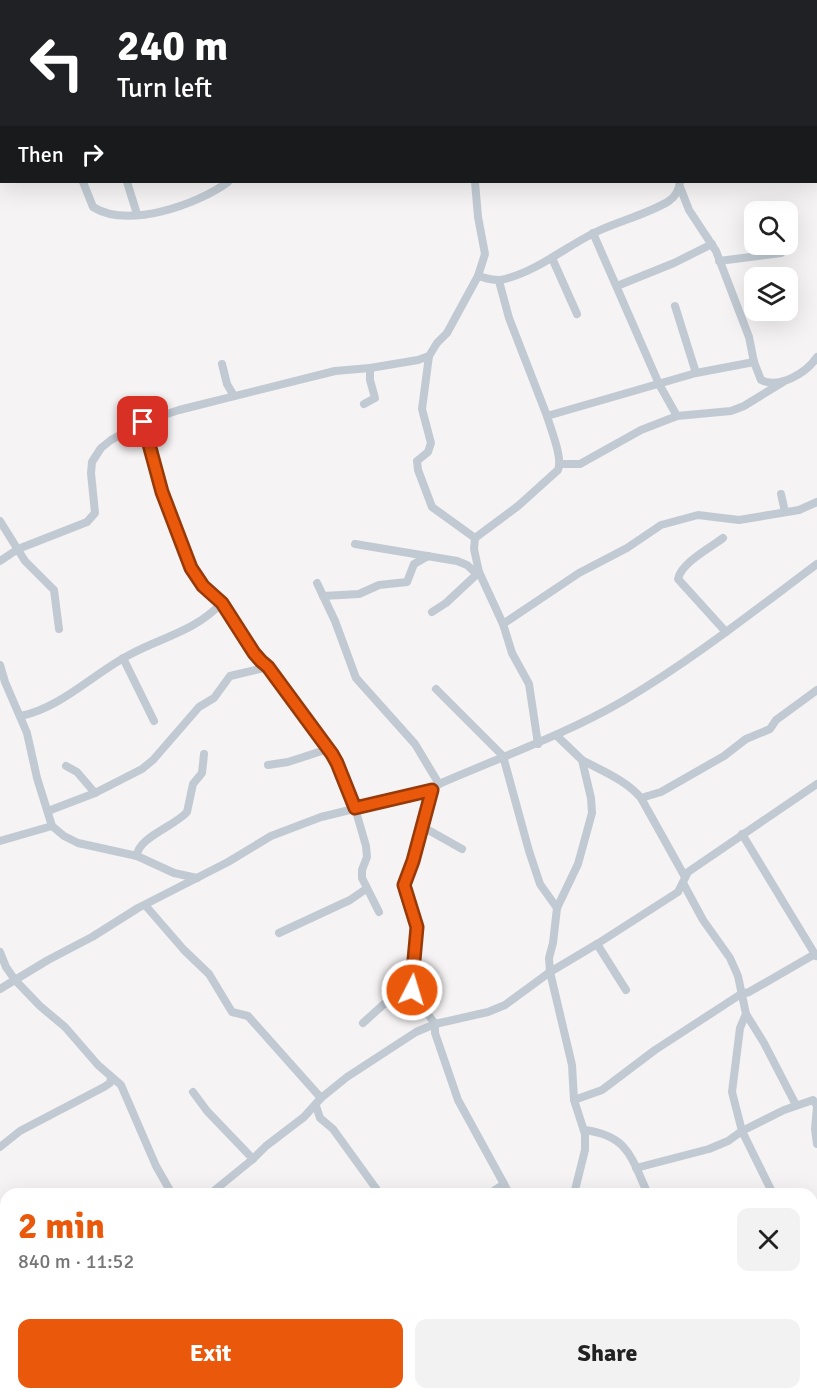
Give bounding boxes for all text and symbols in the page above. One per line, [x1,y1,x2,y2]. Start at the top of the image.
text: 240 m [117,21,228,72]
icon: left [18,24,96,102]
text: Turn left [117,72,212,105]
icon: right [76,138,109,171]
text: Then [18,141,64,168]
map controls [744,201,798,321]
button: search [744,201,798,255]
button: layers [744,267,798,321]
pin [117,396,168,447]
icon: arrive [126,405,159,438]
position arrow [380,958,444,1022]
text: 2 min [18,1204,105,1249]
button: close [737,1208,800,1271]
text: 840 m · 11:52 [18,1249,134,1274]
button: Exit [18,1319,403,1388]
button: Share [415,1319,800,1388]

